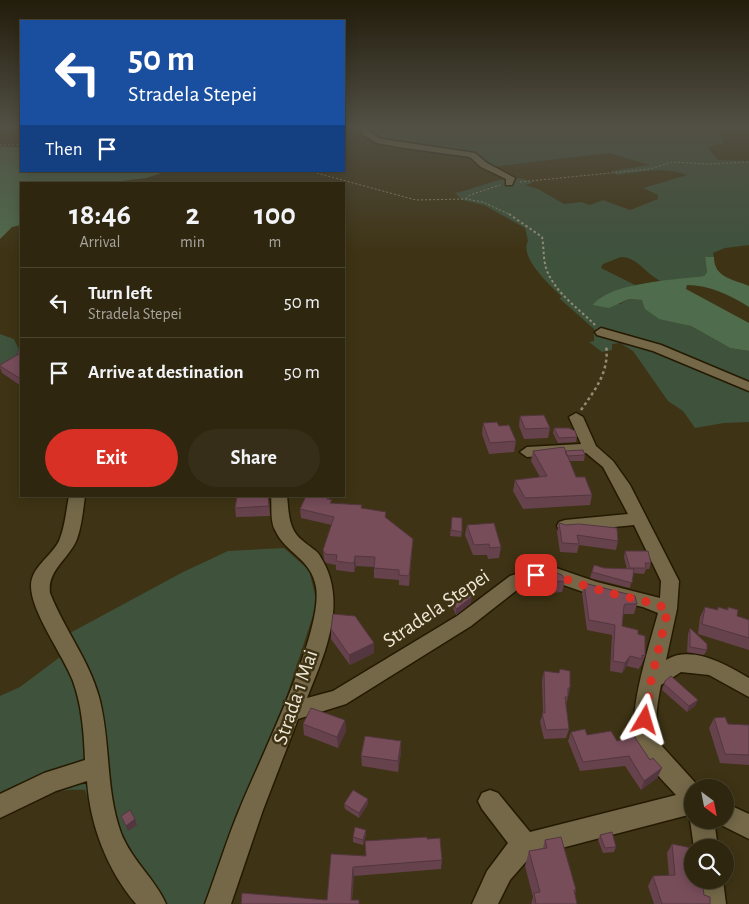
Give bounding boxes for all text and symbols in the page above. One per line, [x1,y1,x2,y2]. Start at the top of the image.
icon: left [45,40,110,105]
text: 50 m [128,42,195,77]
text: Stradela Stepei [128,83,257,105]
icon: arrive [93,135,121,163]
text: Then [45,140,83,159]
text: 18:46 [69,200,131,230]
text: 2 [185,200,200,230]
text: 100 [254,200,296,230]
text: Arrival [79,234,121,250]
text: min [180,234,205,250]
text: m [269,234,281,250]
text: Turn left [88,284,152,303]
icon: left [45,289,73,317]
text: 50 m [284,293,320,312]
text: Stradela Stepei [88,306,182,322]
icon: arrive [45,359,73,387]
text: Arrive at destination [88,363,244,382]
text: 50 m [284,363,320,382]
button: Exit [45,429,178,487]
button: Share [188,429,320,487]
pin [515,554,557,596]
icon: arrive [522,561,550,589]
street label: Stradela Stepei [379,565,493,652]
street label: Strada 1 Mai [269,647,321,747]
position arrow [618,693,670,745]
north arrow [684,779,734,829]
map controls [684,779,734,889]
button: search [684,839,734,889]

